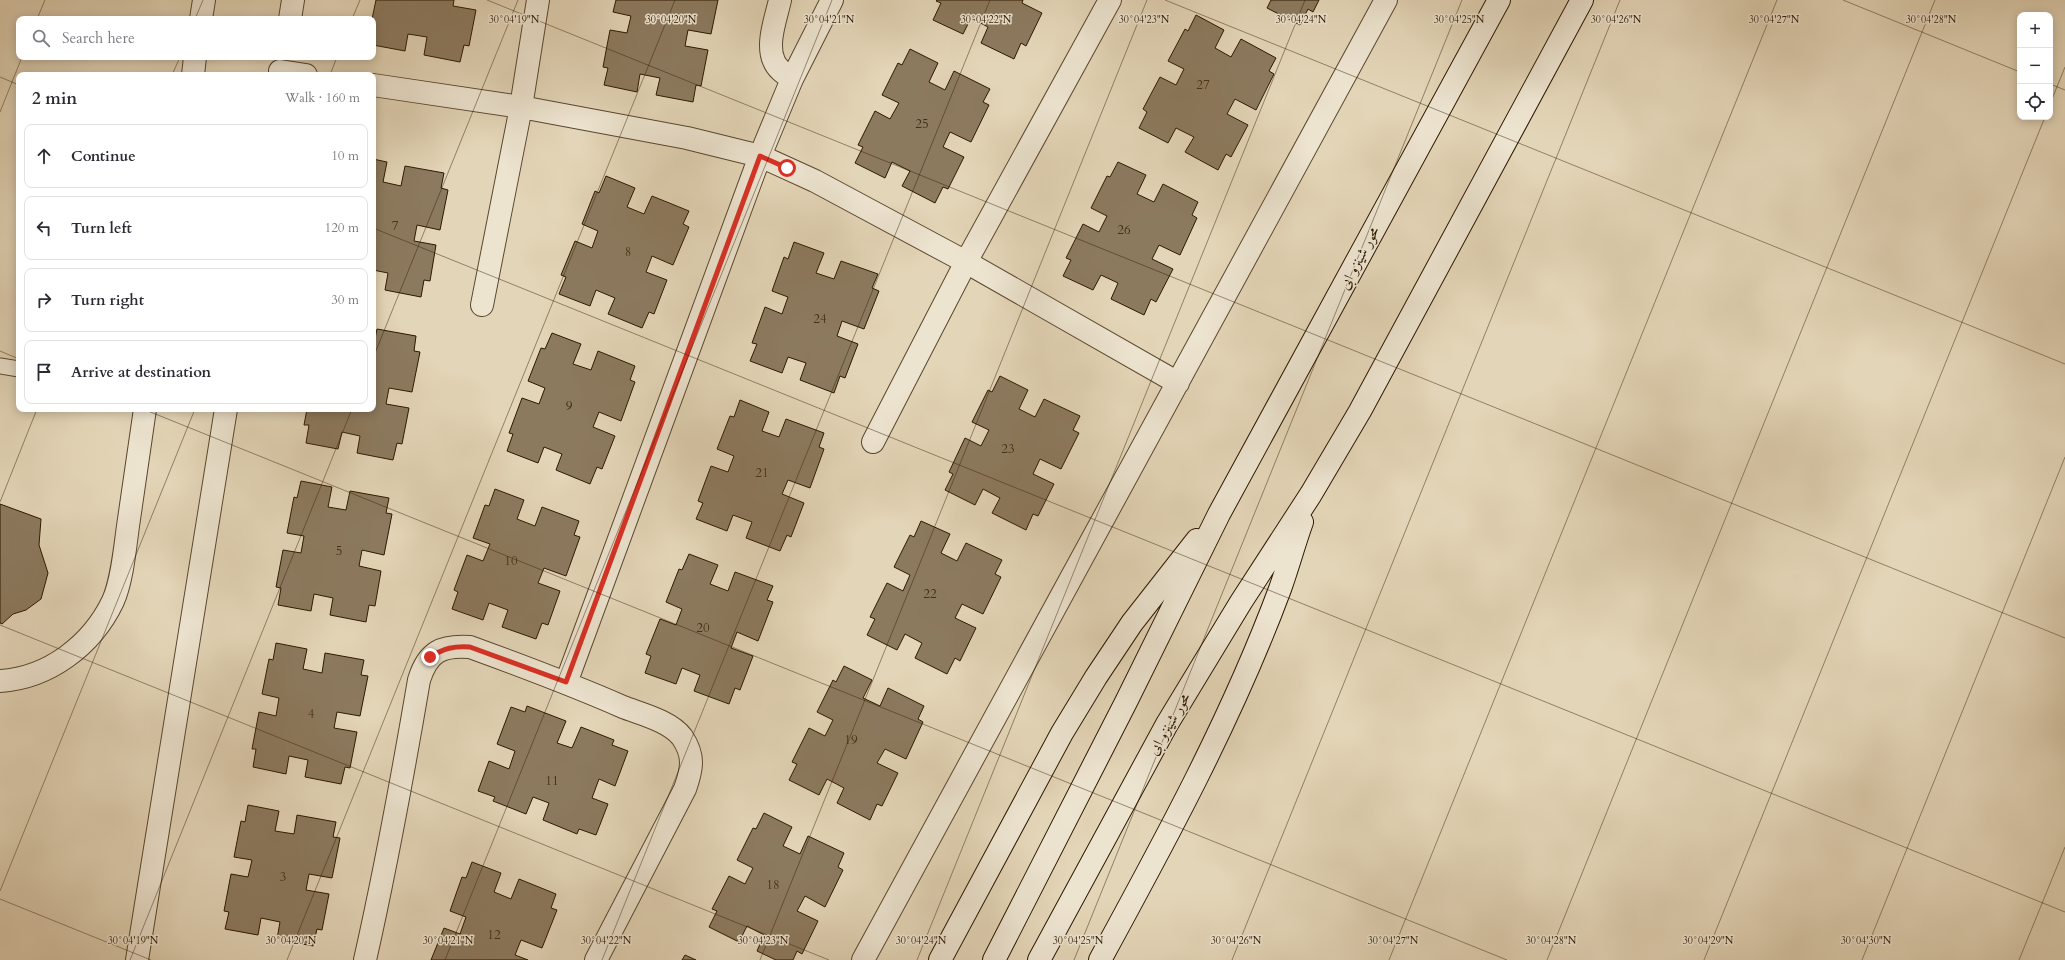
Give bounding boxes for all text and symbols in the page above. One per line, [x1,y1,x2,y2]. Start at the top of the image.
map controls [2017,12,2053,120]
button: + [2017,12,2053,48]
text: 30°04'19"N [489,13,540,27]
text: 30°04'20"N [646,13,697,27]
text: 30°04'21"N [804,13,855,27]
text: 30°04'22"N [961,13,1012,27]
text: 30°04'23"N [1119,13,1170,27]
text: 30°04'24"N [1276,13,1327,27]
text: 30°04'25"N [1434,13,1485,27]
text: 30°04'26"N [1591,13,1642,27]
text: 30°04'27"N [1749,13,1800,27]
text: 30°04'28"N [1906,13,1957,27]
search box [16,16,376,60]
icon: search [30,27,52,49]
text: Search here [62,28,135,48]
button: − [2017,48,2053,84]
house number: 27 [1196,76,1210,94]
button: locate [2017,84,2053,120]
text: 2 min [32,87,77,110]
text: Walk · 160 m [285,89,360,107]
house number: 25 [915,115,929,133]
icon: ahead [33,145,55,167]
text: Continue [71,146,136,166]
text: 10 m [331,147,359,165]
route start [778,159,796,177]
icon: left [33,217,55,239]
house number: 7 [392,217,399,235]
text: Turn left [71,218,132,238]
text: 120 m [325,219,359,237]
house number: 26 [1117,221,1131,239]
street label: محور شينزو ابى [1334,223,1385,294]
house number: 8 [625,243,631,261]
icon: right [33,289,55,311]
text: Turn right [71,290,144,310]
text: 30 m [331,291,359,309]
house number: 24 [813,310,827,328]
icon: arrive [33,361,55,383]
text: Arrive at destination [71,362,211,382]
house number: 9 [566,397,573,415]
house number: 23 [1001,440,1015,458]
house number: 21 [755,464,769,482]
house number: 5 [336,542,342,560]
house number: 10 [504,552,518,570]
house number: 22 [923,585,937,603]
house number: 20 [696,619,710,637]
route end [421,648,439,666]
street label: محور شينزو ابى [1143,689,1196,759]
house number: 4 [308,705,315,723]
house number: 19 [844,731,858,749]
house number: 11 [545,772,559,790]
house number: 3 [280,868,286,886]
house number: 18 [766,876,780,894]
house number: 12 [487,926,501,944]
text: 30°04'19"N [108,934,159,948]
text: 30°04'20"N [266,934,317,948]
text: 30°04'21"N [423,934,474,948]
text: 30°04'22"N [581,934,632,948]
text: 30°04'23"N [738,934,789,948]
text: 30°04'24"N [896,934,947,948]
text: 30°04'25"N [1053,934,1104,948]
text: 30°04'26"N [1211,934,1262,948]
text: 30°04'27"N [1368,934,1419,948]
text: 30°04'28"N [1526,934,1577,948]
text: 30°04'29"N [1683,934,1734,948]
text: 30°04'30"N [1841,934,1892,948]

